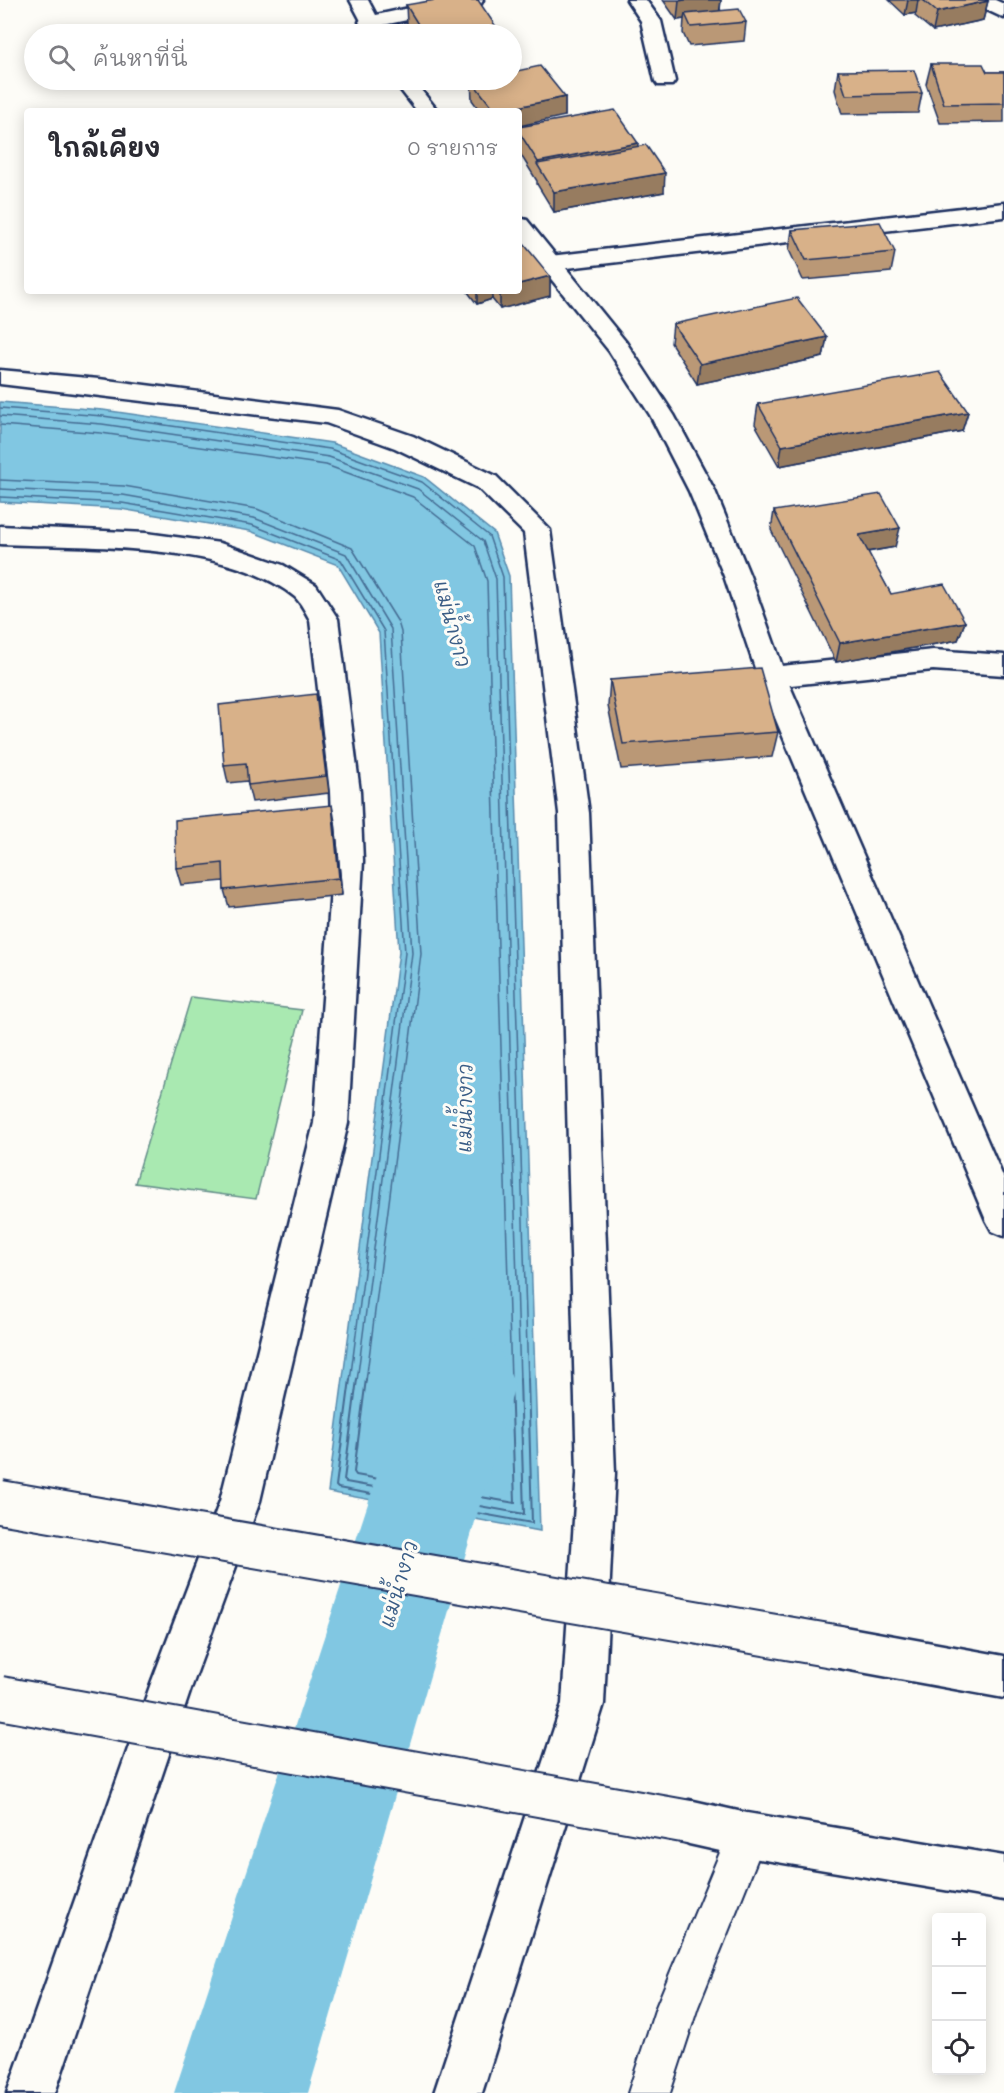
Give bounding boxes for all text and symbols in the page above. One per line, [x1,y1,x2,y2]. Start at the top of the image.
search box [24,24,522,90]
icon: search [45,41,78,74]
text: ค้นหาที่นี่ [93,43,188,72]
text: ใกล้เคียง [48,130,160,164]
text: 0 รายการ [408,134,498,160]
water label: แม่น้ำงาว [429,576,483,670]
water label: แม่น้ำงาว [444,1063,478,1153]
water label: แม่น้ำงาว [367,1535,424,1630]
map controls [932,1913,986,2075]
button: + [932,1913,986,1967]
button: − [932,1967,986,2021]
button: locate [932,2021,986,2075]

